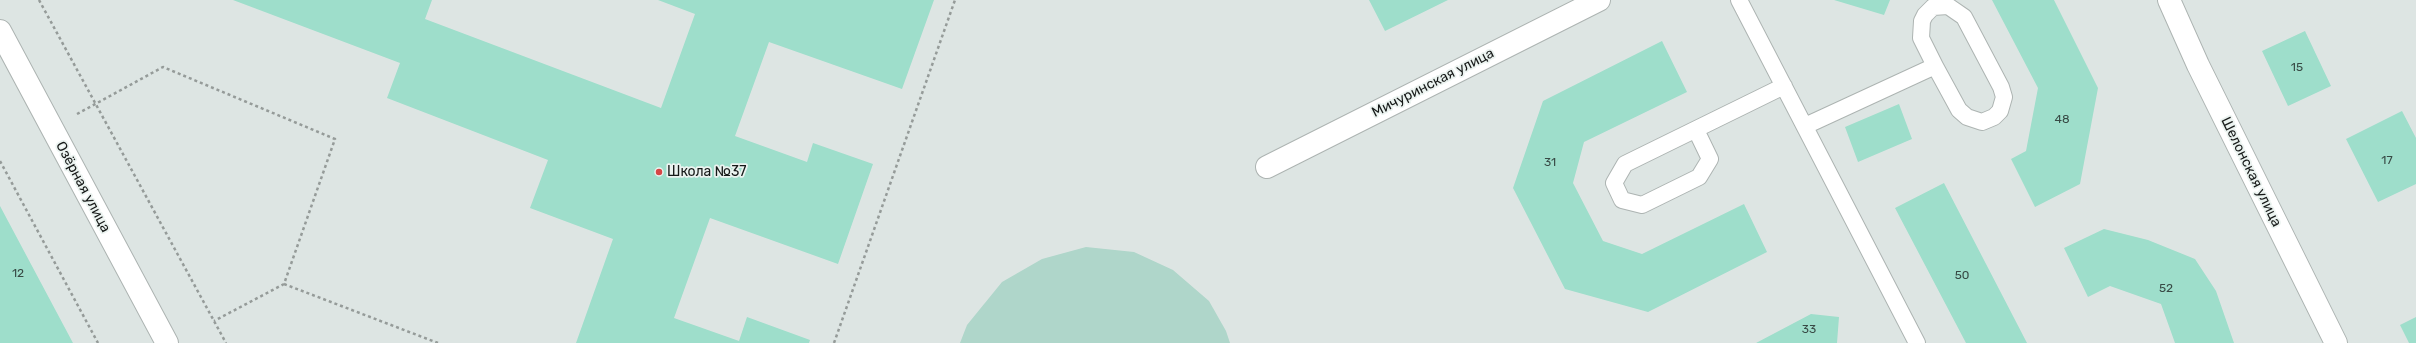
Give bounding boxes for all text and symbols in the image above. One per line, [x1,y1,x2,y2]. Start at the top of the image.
street label: Мичуринская улица [1369,45,1497,121]
house number: 15 [2291,61,2303,75]
house number: 48 [2054,113,2070,127]
street label: Шелонская улица [2217,114,2285,230]
street label: Озёрная улица [52,139,114,235]
house number: 17 [2381,154,2393,168]
house number: 31 [1544,156,1556,170]
place label: Школа №37 [667,164,747,180]
marker: Школа №37 [654,167,664,177]
house number: 12 [12,267,24,281]
house number: 50 [1955,269,1969,283]
house number: 52 [2159,282,2173,296]
house number: 33 [1802,323,1816,337]

